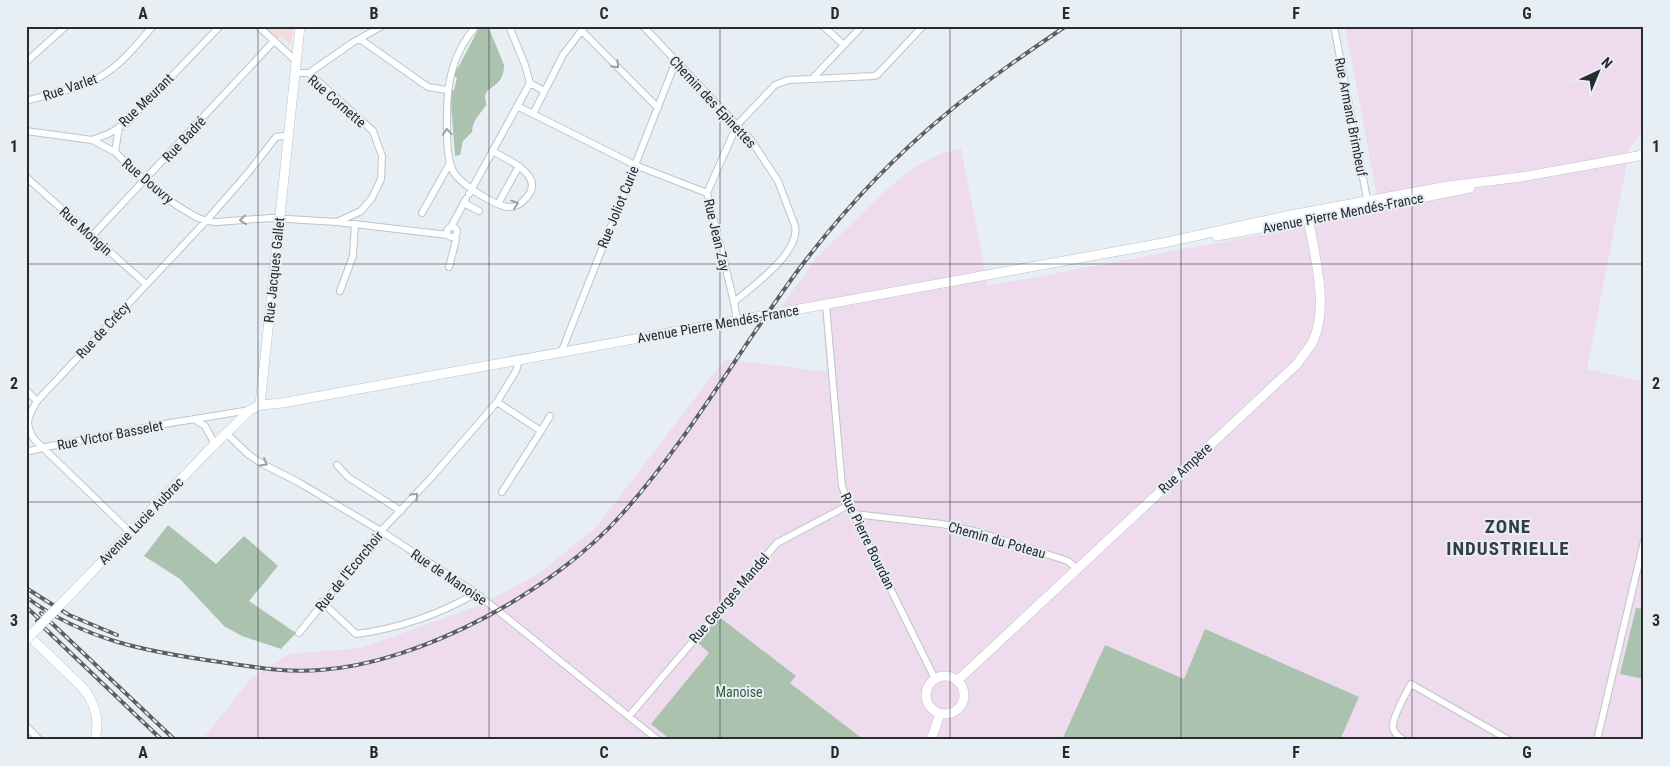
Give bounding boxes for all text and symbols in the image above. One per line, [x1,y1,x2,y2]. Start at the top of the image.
text: A [138,4,148,23]
text: B [370,4,379,23]
text: C [599,4,609,23]
text: D [830,4,840,23]
text: E [1062,4,1070,23]
text: F [1292,4,1300,23]
text: G [1522,4,1532,23]
north arrow [1572,48,1622,98]
street label: Chemin des Epinettes [666,53,760,151]
text: N [1598,54,1616,71]
street label: Rue Armand Brimbeuf [1332,56,1370,178]
one-way arrow [610,60,619,69]
street label: Rue Varlet [41,70,99,104]
street label: Rue Meurant [115,70,177,130]
street label: Rue Cornette [305,72,370,131]
street label: Rue Badré [159,113,209,165]
one-way arrow [442,128,453,136]
text: 1 [10,137,18,156]
text: 1 [1652,137,1660,156]
street label: Rue Douvry [119,155,177,207]
street label: Rue Joliot Curie [594,163,642,250]
street label: Avenue Pierre Mendés-France [1261,189,1425,236]
street label: Rue Jean Zay [701,197,733,273]
one-way arrow [510,199,519,209]
street label: Rue Mongin [56,203,116,259]
one-way arrow [239,214,247,225]
street label: Rue Jacques Gallet [261,216,287,324]
street label: Rue de Crécy [73,298,133,362]
street label: Avenue Pierre Mendés-France [636,302,800,346]
text: 2 [10,374,18,393]
text: 2 [1652,374,1660,393]
street label: Rue Victor Basselet [56,417,164,453]
street label: Rue Ampère [1155,439,1215,497]
one-way arrow [258,457,267,467]
street label: Avenue Lucie Aubrac [95,474,187,568]
street label: Rue Pierre Bourdan [838,490,898,592]
one-way arrow [409,493,418,502]
district label: ZONE INDUSTRIELLE [1446,515,1570,560]
street label: Chemin du Poteau [946,518,1048,562]
street label: Rue de l'Ecorchoir [312,528,386,614]
street label: Rue de Manoise [408,546,490,608]
street label: Rue Georges Mandel [686,550,772,646]
text: 3 [10,611,18,630]
text: 3 [1652,611,1660,630]
park label: Manoise [715,684,763,700]
text: A [138,743,148,762]
text: B [370,743,379,762]
text: C [599,743,609,762]
text: D [830,743,840,762]
text: E [1062,743,1070,762]
text: F [1292,743,1300,762]
text: G [1522,743,1532,762]

